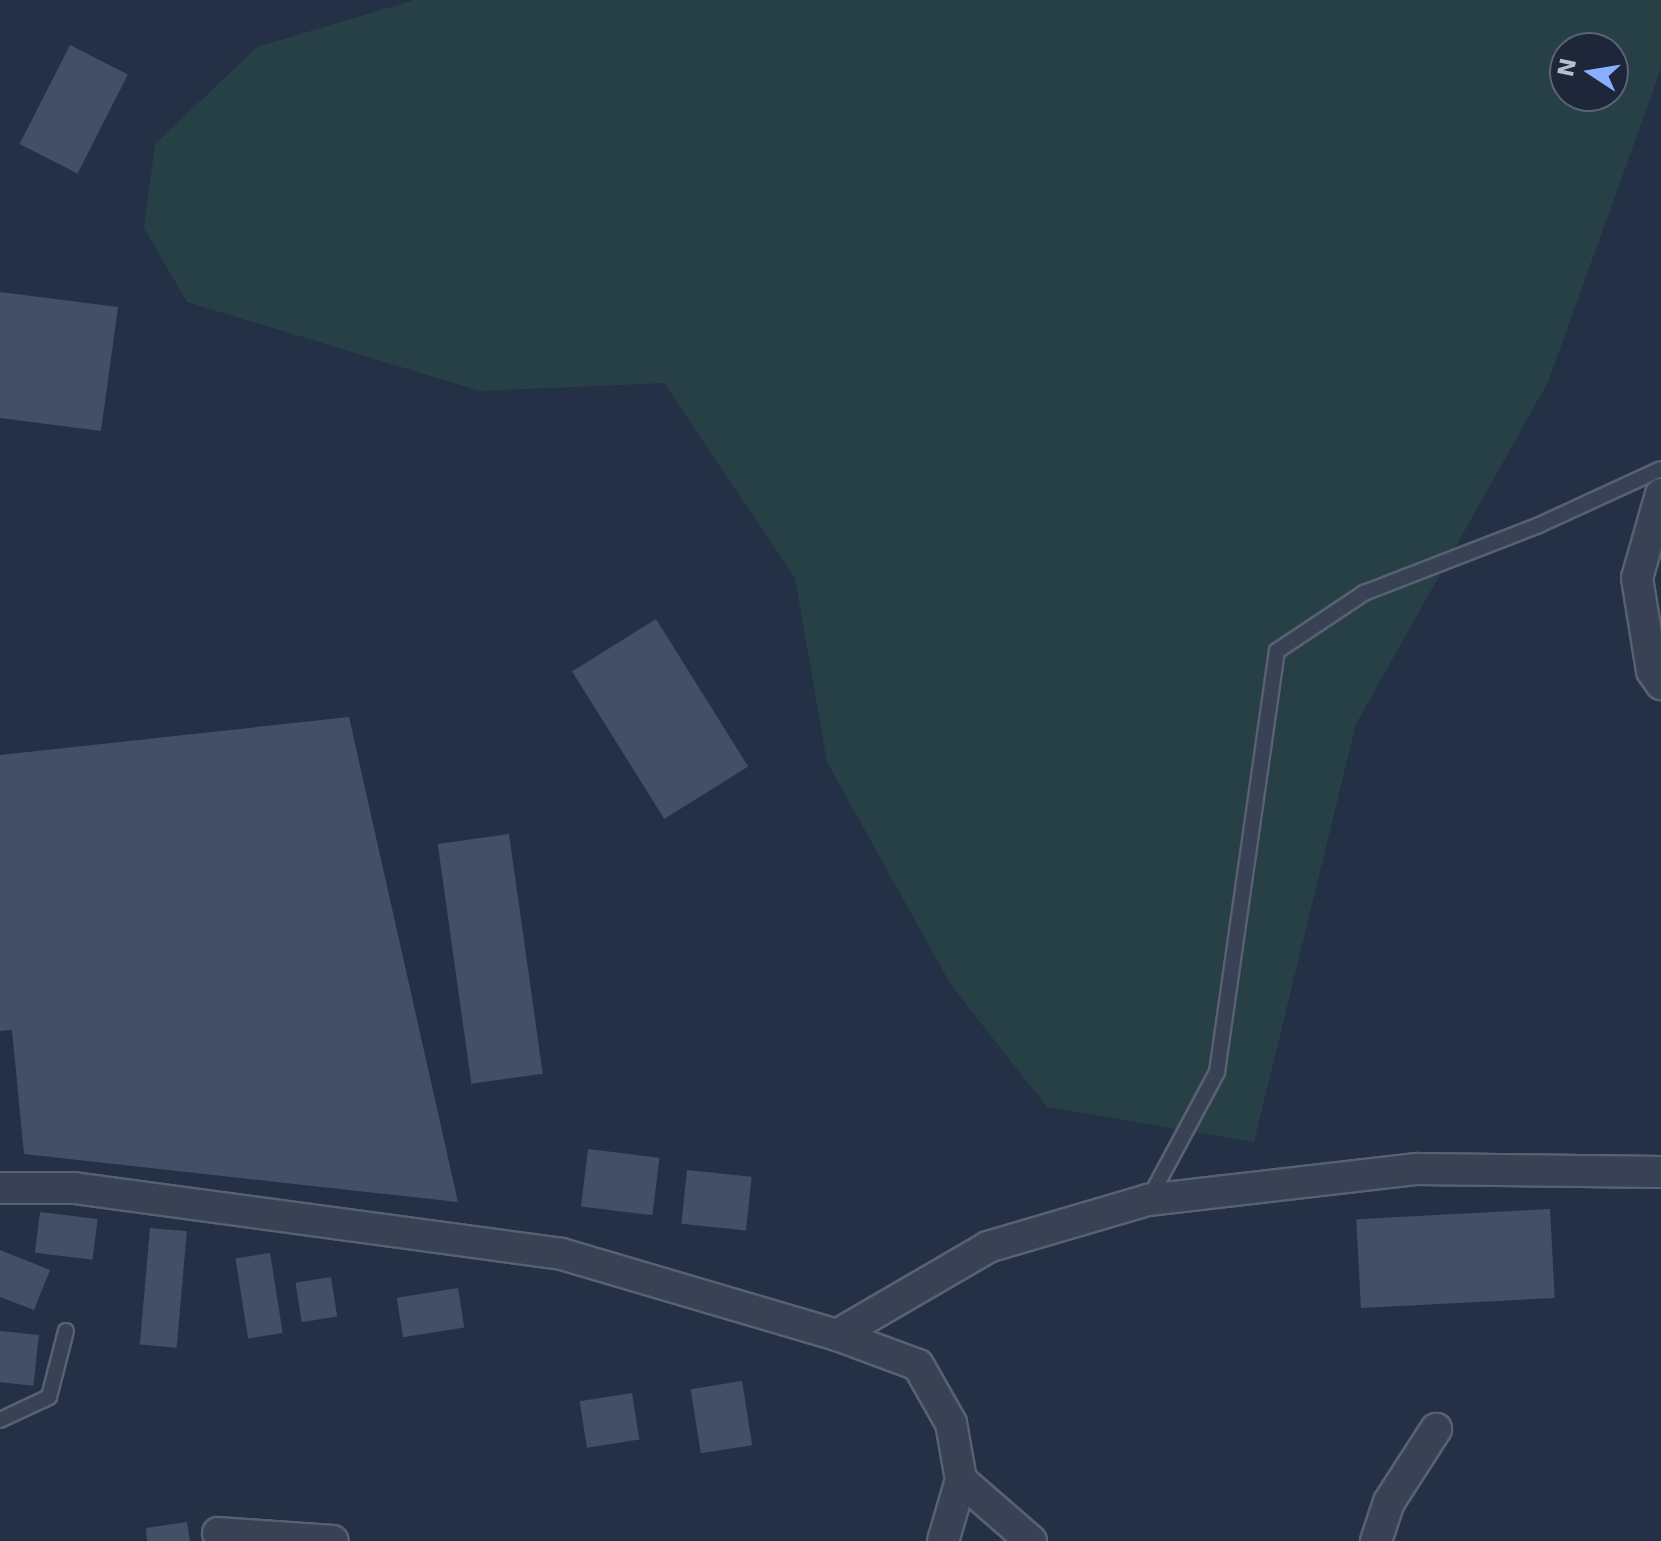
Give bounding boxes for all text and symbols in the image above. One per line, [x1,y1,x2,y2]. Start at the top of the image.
north arrow [1549,32,1629,112]
text: N [1553,56,1581,79]

